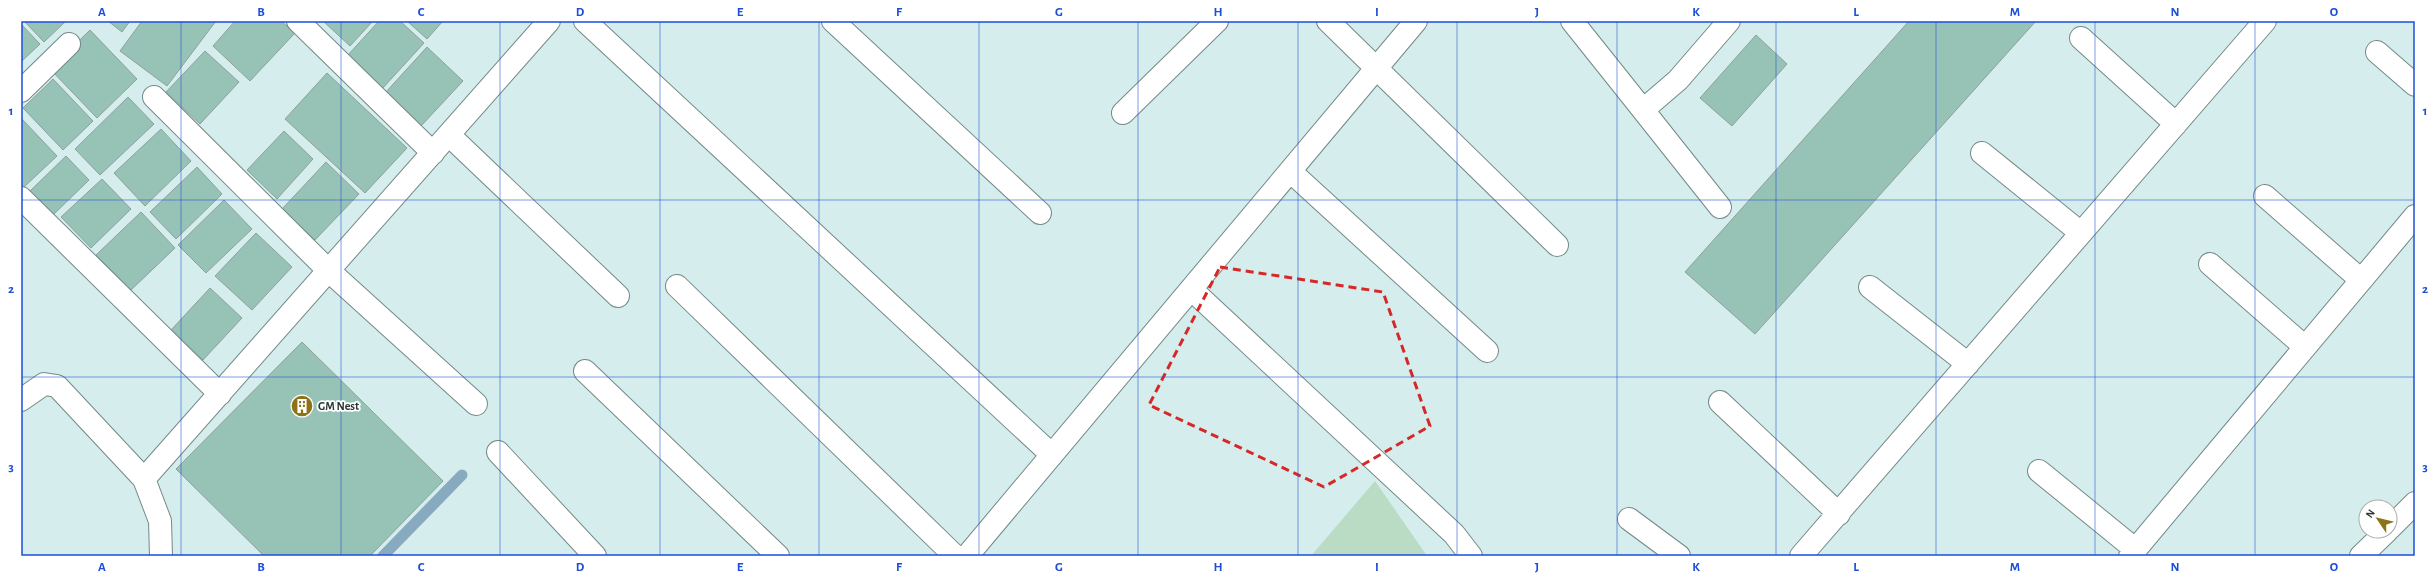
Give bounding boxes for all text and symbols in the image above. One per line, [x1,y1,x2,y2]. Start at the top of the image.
text: A [98,6,106,19]
text: B [257,6,265,19]
text: C [418,6,425,19]
text: D [576,6,585,19]
text: E [737,6,744,19]
text: F [896,6,903,19]
text: G [1055,6,1063,19]
text: H [1213,6,1223,19]
text: I [1375,6,1379,19]
text: J [1535,6,1539,19]
text: K [1692,6,1700,19]
text: L [1853,6,1859,19]
text: M [2010,6,2020,19]
text: N [2170,6,2180,19]
text: O [2330,6,2339,19]
text: 1 [9,105,13,118]
text: 1 [2423,105,2427,118]
text: 2 [8,283,14,296]
text: 2 [2422,283,2428,296]
building icon: GM Nest [289,393,315,419]
place label: GM Nest [318,400,359,412]
text: 3 [8,461,14,474]
text: 3 [2422,461,2428,474]
north arrow [2358,499,2398,539]
text: N [2364,507,2377,520]
text: A [98,561,106,574]
text: B [257,561,265,574]
text: C [418,561,425,574]
text: D [576,561,585,574]
text: E [737,561,744,574]
text: F [896,561,903,574]
text: G [1055,561,1063,574]
text: H [1213,561,1223,574]
text: I [1375,561,1379,574]
text: J [1535,561,1539,574]
text: K [1692,561,1700,574]
text: L [1853,561,1859,574]
text: M [2010,561,2020,574]
text: N [2170,561,2180,574]
text: O [2330,561,2339,574]

